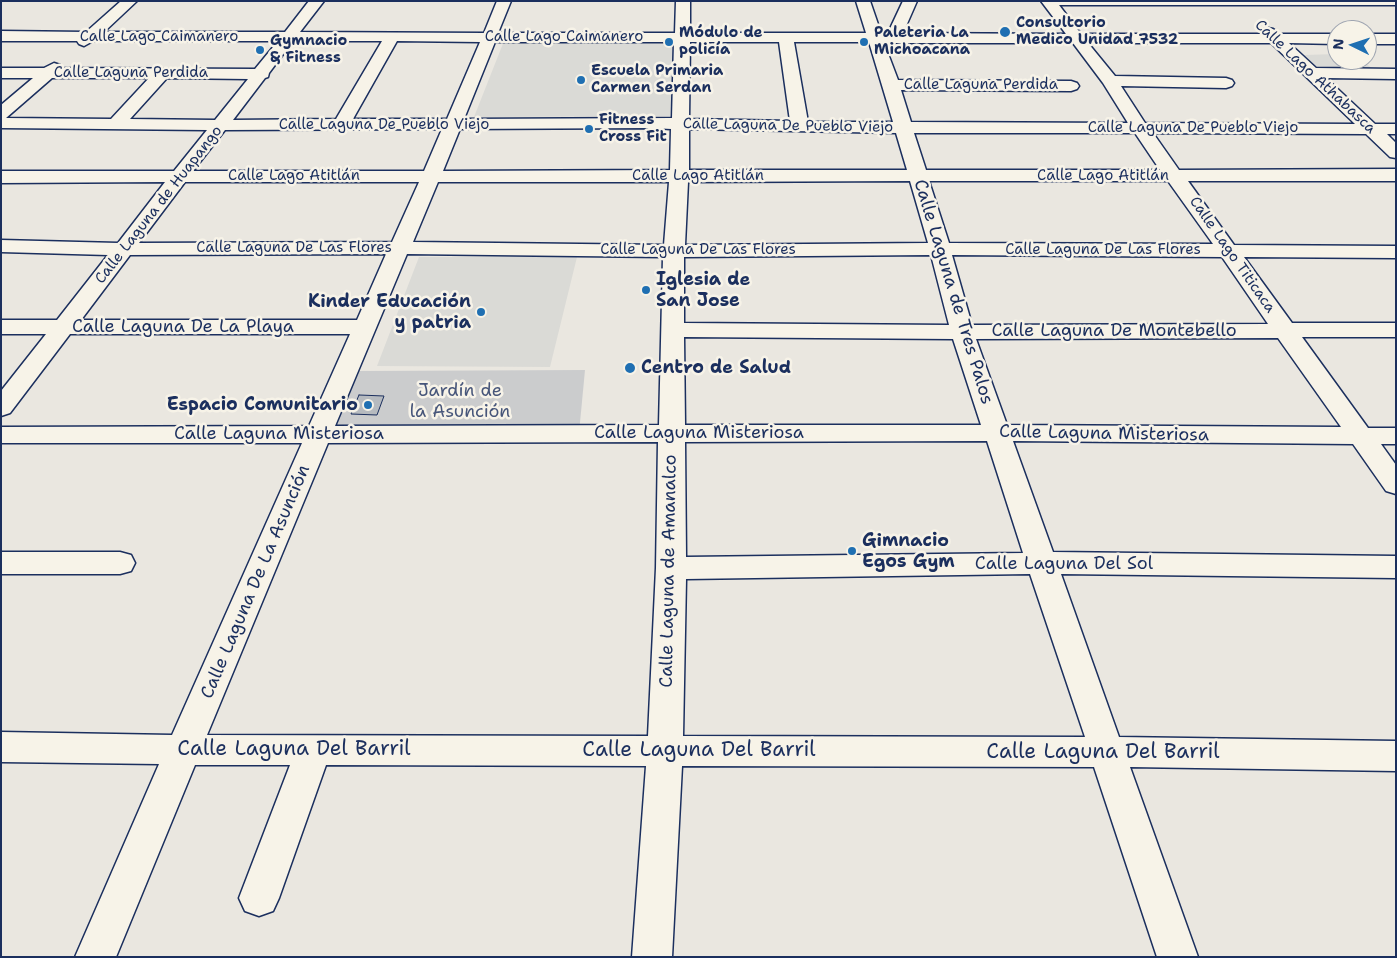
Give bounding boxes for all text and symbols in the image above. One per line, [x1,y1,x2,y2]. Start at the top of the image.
place label: Consultorio Medico Unidad 7532 [1016,14,1178,49]
street label: Calle Lago Athabasca [1251,16,1379,138]
north arrow [1327,20,1377,70]
place label: Módulo de policía [679,24,763,59]
place label: Paleteria La Michoacana [874,24,970,59]
marker: Consultorio Medico Unidad 7532 [998,25,1012,39]
street label: Calle Lago Caimanero [80,28,238,46]
street label: Calle Lago Caimanero [485,28,643,46]
place label: Gymnacio & Fitness [270,32,347,67]
marker: Módulo de policía [663,36,675,48]
marker: Paleteria La Michoacana [858,36,870,48]
text: N [1329,38,1347,50]
marker: Gymnacio & Fitness [254,44,266,56]
place label: Escuela Primaria Carmen Serdan [591,62,723,97]
street label: Calle Laguna Perdida [54,64,208,82]
marker: Escuela Primaria Carmen Serdan [575,74,587,86]
street label: Calle Laguna Perdida [904,76,1058,94]
place label: Fitness Cross Fit [599,111,667,146]
street label: Calle Laguna De Pueblo Viejo [683,115,893,137]
street label: Calle Laguna De Pueblo Viejo [279,116,489,134]
street label: Calle Laguna De Pueblo Viejo [1088,119,1298,137]
street label: Calle Laguna de Huapango [92,122,226,288]
marker: Fitness Cross Fit [583,123,595,135]
street label: Calle Lago Atitlán [228,167,360,185]
street label: Calle Lago Atitlán [632,167,764,185]
street label: Calle Lago Atitlán [1037,167,1169,185]
street label: Calle Laguna de Tres Palos [908,177,998,407]
street label: Calle Lago Titicaca [1185,193,1279,317]
street label: Calle Laguna De Las Flores [196,239,392,257]
street label: Calle Laguna De Las Flores [600,241,796,259]
street label: Calle Laguna De Las Flores [1005,241,1201,259]
place label: Iglesia de San Jose [656,269,750,312]
marker: Iglesia de San Jose [640,284,652,296]
place label: Kinder Educación y patria [308,291,471,334]
marker: Kinder Educación y patria [475,306,487,318]
street label: Calle Laguna De La Playa [72,316,294,338]
street label: Calle Laguna De Montebello [991,320,1237,342]
place label: Centro de Salud [641,357,791,379]
marker: Centro de Salud [623,361,637,375]
park label: Jardín de la Asunción [410,380,510,422]
place label: Espacio Comunitario [167,394,358,416]
marker: Espacio Comunitario [362,399,374,411]
street label: Calle Laguna Misteriosa [999,421,1209,447]
street label: Calle Laguna Misteriosa [594,422,804,444]
street label: Calle Laguna Misteriosa [174,423,384,445]
street label: Calle Laguna de Amanalco [656,454,682,688]
street label: Calle Laguna De La Asunción [197,462,315,702]
place label: Gimnacio Egos Gym [862,530,955,572]
marker: Gimnacio Egos Gym [846,545,858,557]
street label: Calle Laguna Del Sol [975,553,1153,575]
street label: Calle Laguna Del Barril [177,737,411,763]
street label: Calle Laguna Del Barril [582,738,816,764]
street label: Calle Laguna Del Barril [986,740,1220,766]

